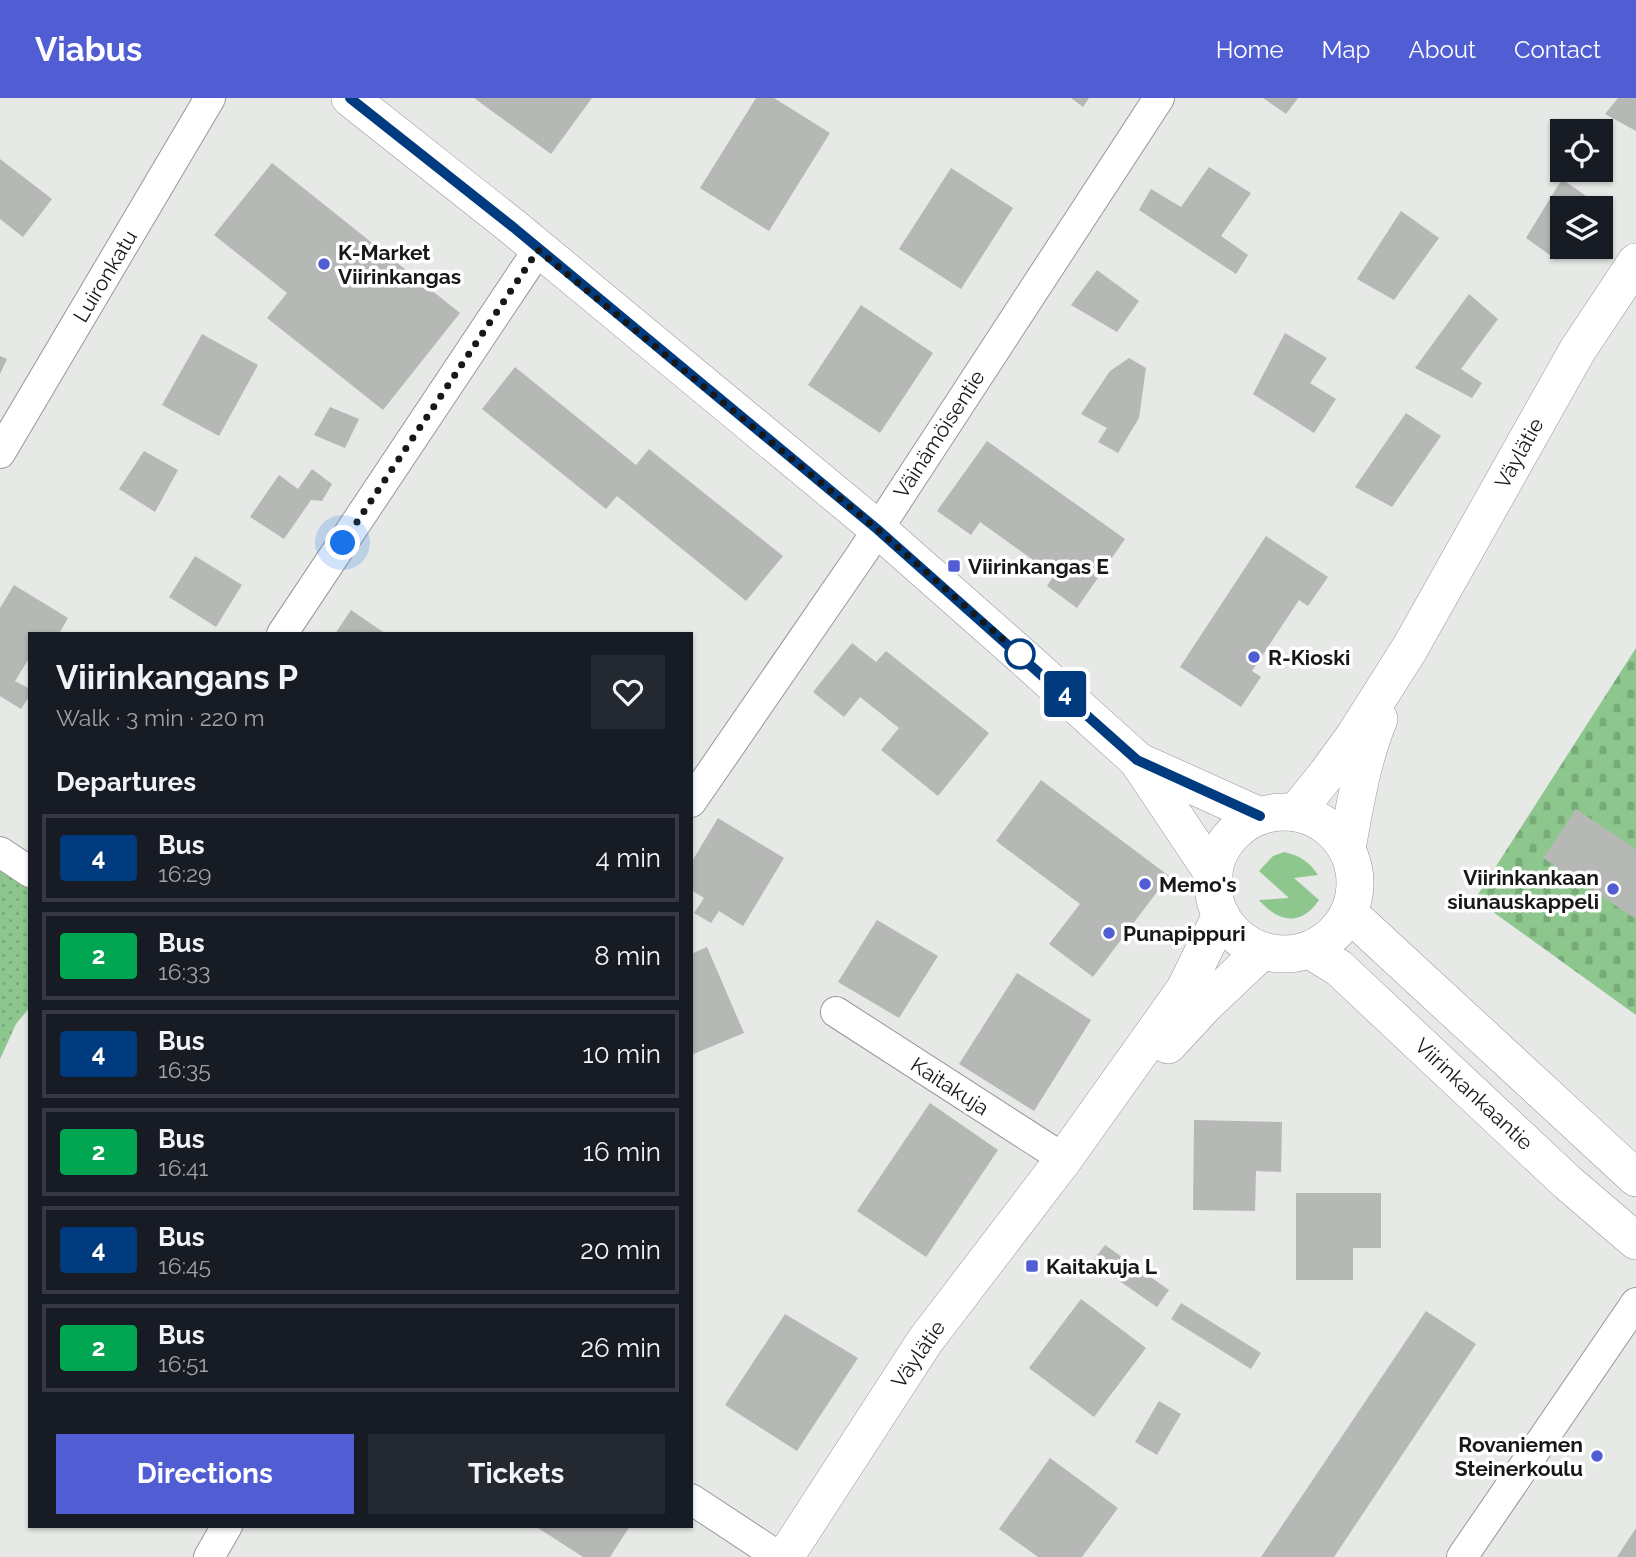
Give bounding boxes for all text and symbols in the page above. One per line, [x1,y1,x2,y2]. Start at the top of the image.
text: Viabus [35,30,142,69]
text: Home [1216,35,1284,64]
text: Map [1322,35,1370,64]
text: About [1408,35,1476,64]
text: Contact [1514,35,1601,64]
map controls [1550,119,1613,259]
button: locate [1550,119,1613,182]
button: layers [1550,196,1613,259]
street label: Luironkatu [68,225,142,327]
place label: K-Market Viirinkangas [338,240,461,289]
marker: K-Market Viirinkangas [316,256,332,272]
street label: Väinämöisentie [888,365,990,503]
street label: Väylätie [1489,413,1549,493]
your location [325,525,360,560]
place label: Viirinkangas E [968,554,1109,579]
marker: Viirinkangas E [946,558,962,574]
unlabelled marker [1005,639,1035,669]
place label: R-Kioski [1268,645,1350,670]
marker: R-Kioski [1246,649,1262,665]
button: heart [591,655,665,729]
text: Viirinkangans P [56,658,298,697]
line badge: 4 [1042,671,1088,717]
text: 4 [1058,679,1072,708]
text: Walk · 3 min · 220 m [56,704,265,731]
text: Departures [56,767,196,797]
text: Bus [158,830,205,860]
text: 4 [92,843,105,872]
text: 4 min [595,843,661,873]
text: 16:29 [158,860,212,887]
place label: Viirinkankaan siunauskappeli [1447,865,1599,914]
place label: Memo's [1159,872,1237,897]
marker: Memo's [1137,876,1153,892]
marker: Viirinkankaan siunauskappeli [1605,881,1621,897]
place label: Punapippuri [1123,921,1246,946]
marker: Punapippuri [1101,925,1117,941]
text: Bus [158,928,205,958]
text: 2 [92,941,105,970]
text: 8 min [594,941,661,971]
text: 16:33 [158,958,211,985]
text: Bus [158,1026,205,1056]
street label: Viirinkankaantie [1410,1033,1538,1155]
text: 4 [92,1039,105,1068]
text: 10 min [583,1039,661,1069]
street label: Kaitakuja [906,1052,994,1120]
text: 16:35 [158,1056,211,1083]
text: Bus [158,1124,205,1154]
text: 2 [92,1137,105,1166]
text: 16 min [583,1137,661,1167]
text: 16:41 [158,1154,208,1181]
text: Bus [158,1222,205,1252]
text: 4 [92,1235,105,1264]
text: 20 min [580,1235,661,1265]
text: 16:45 [158,1252,211,1279]
place label: Kaitakuja L [1046,1254,1158,1279]
marker: Kaitakuja L [1024,1258,1040,1274]
street label: Väylätie [886,1315,950,1393]
text: Bus [158,1320,205,1350]
text: 2 [92,1333,105,1362]
text: 26 min [580,1333,661,1363]
text: 16:51 [158,1350,208,1377]
place label: Rovaniemen Steinerkoulu [1455,1432,1583,1481]
button: Directions [56,1434,354,1514]
button: Tickets [368,1434,665,1514]
marker: Rovaniemen Steinerkoulu [1589,1448,1605,1464]

